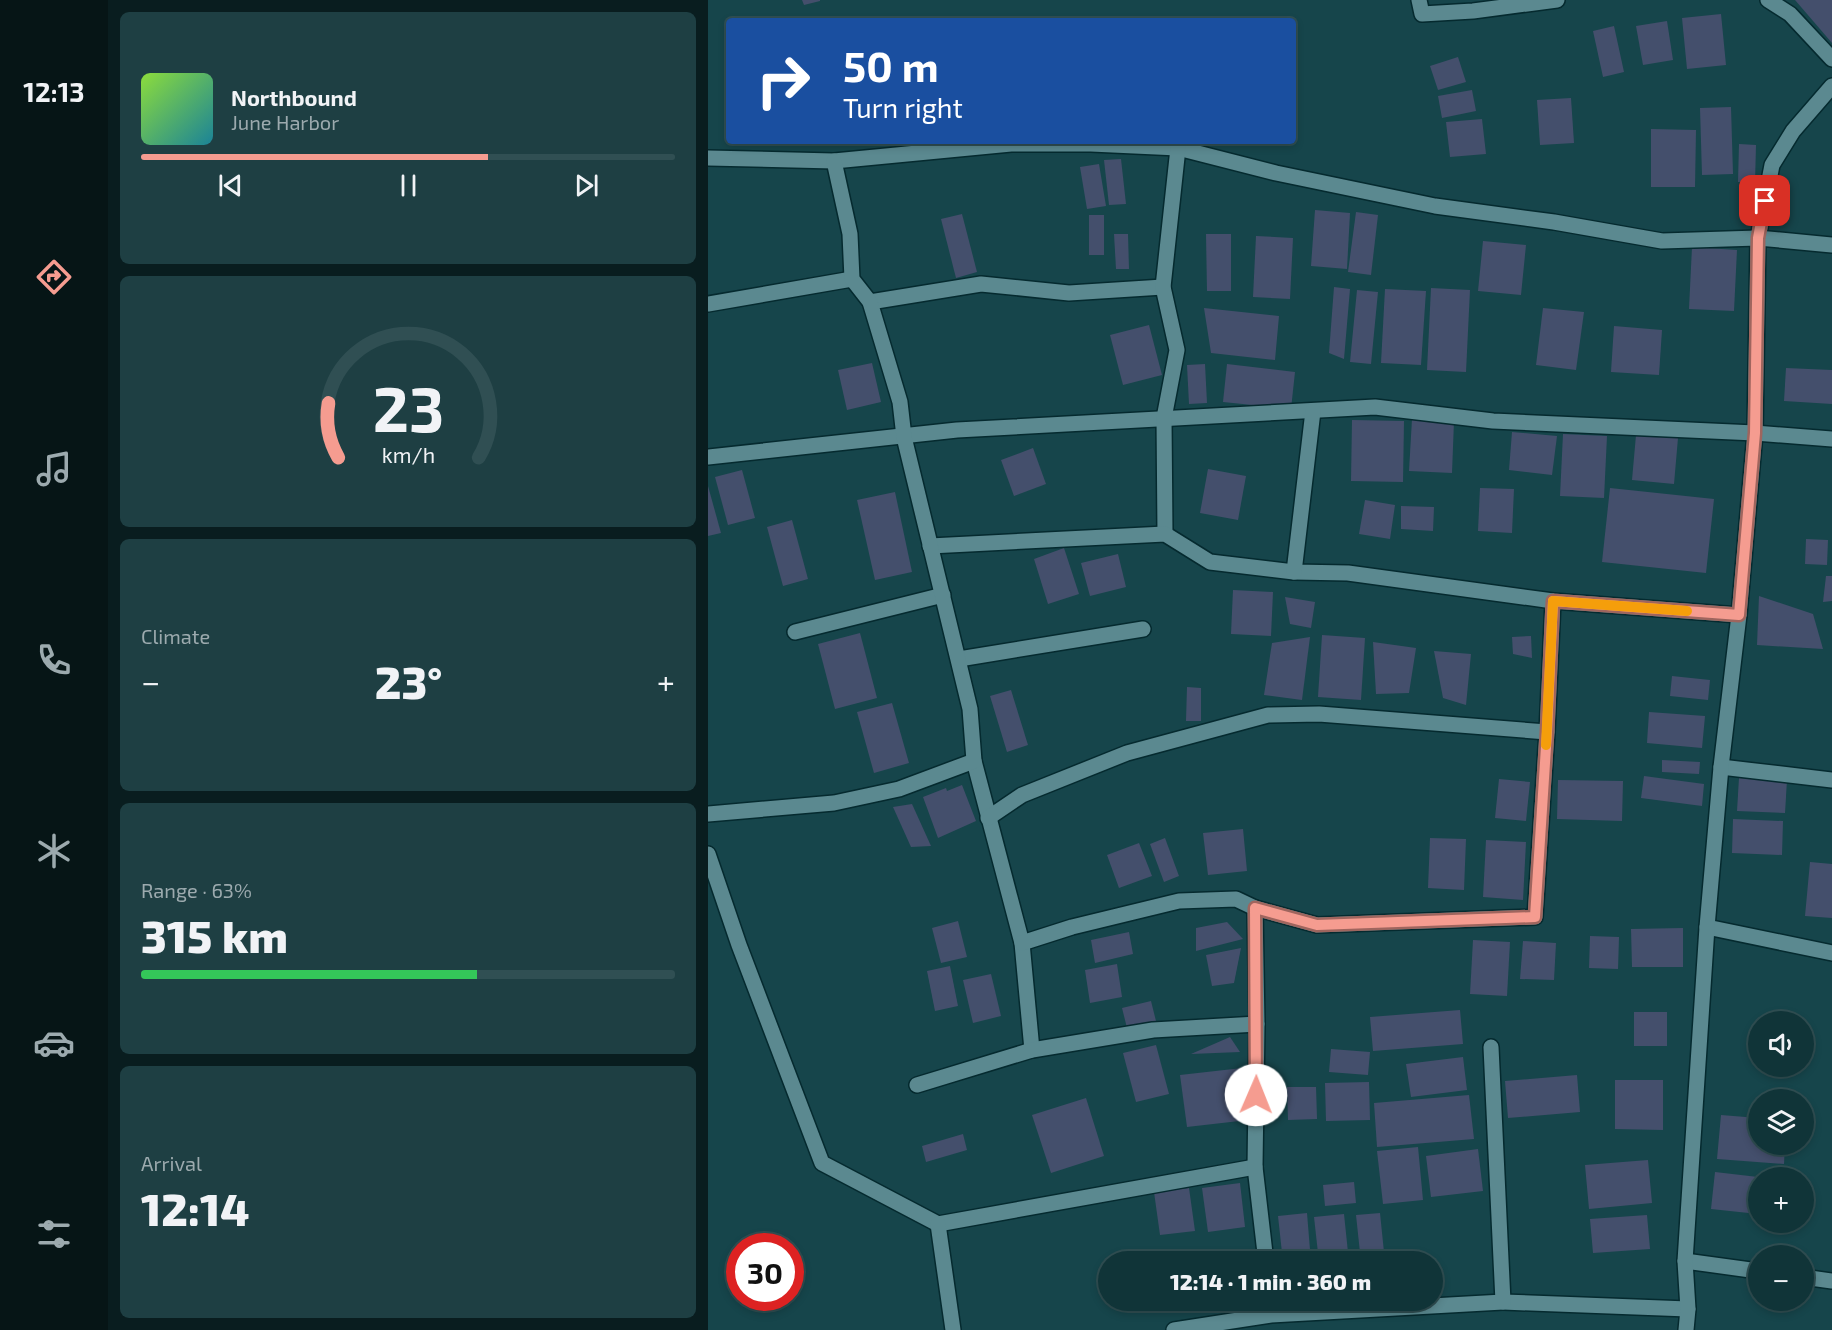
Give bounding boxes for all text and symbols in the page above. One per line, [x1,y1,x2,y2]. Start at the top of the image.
text: 50 m [843,40,939,90]
icon: right [744,42,822,120]
text: 12:13 [23,75,85,107]
text: Northbound [231,84,357,110]
text: Turn right [843,91,963,123]
text: June Harbor [231,110,339,134]
icon: previous [214,169,247,202]
icon: pause [392,169,425,202]
icon: next [570,169,603,202]
pin [1739,175,1790,226]
icon: arrive [1748,184,1781,217]
icon: directions [33,256,75,298]
text: 23 [372,371,444,446]
text: km/h [381,443,435,468]
icon: music [33,448,75,490]
text: Climate [141,624,210,648]
icon: phone [33,639,75,681]
text: 23° [375,654,442,708]
text: − [141,661,160,701]
text: + [657,661,675,701]
icon: climate [33,830,75,872]
text: Range · 63% [141,878,252,902]
text: 315 km [141,908,288,962]
map controls [1748,1011,1814,1311]
button: sound [1748,1011,1814,1077]
icon: car [33,1022,75,1064]
position arrow [1224,1063,1288,1127]
button: layers [1748,1089,1814,1155]
text: Arrival [141,1151,202,1175]
button: + [1748,1167,1814,1233]
text: 12:14 [141,1181,249,1235]
icon: filters [33,1213,75,1255]
speed limit sign: 30 [726,1233,804,1311]
button: − [1748,1245,1814,1311]
text: 12:14 · 1 min · 360 m [1170,1268,1371,1294]

